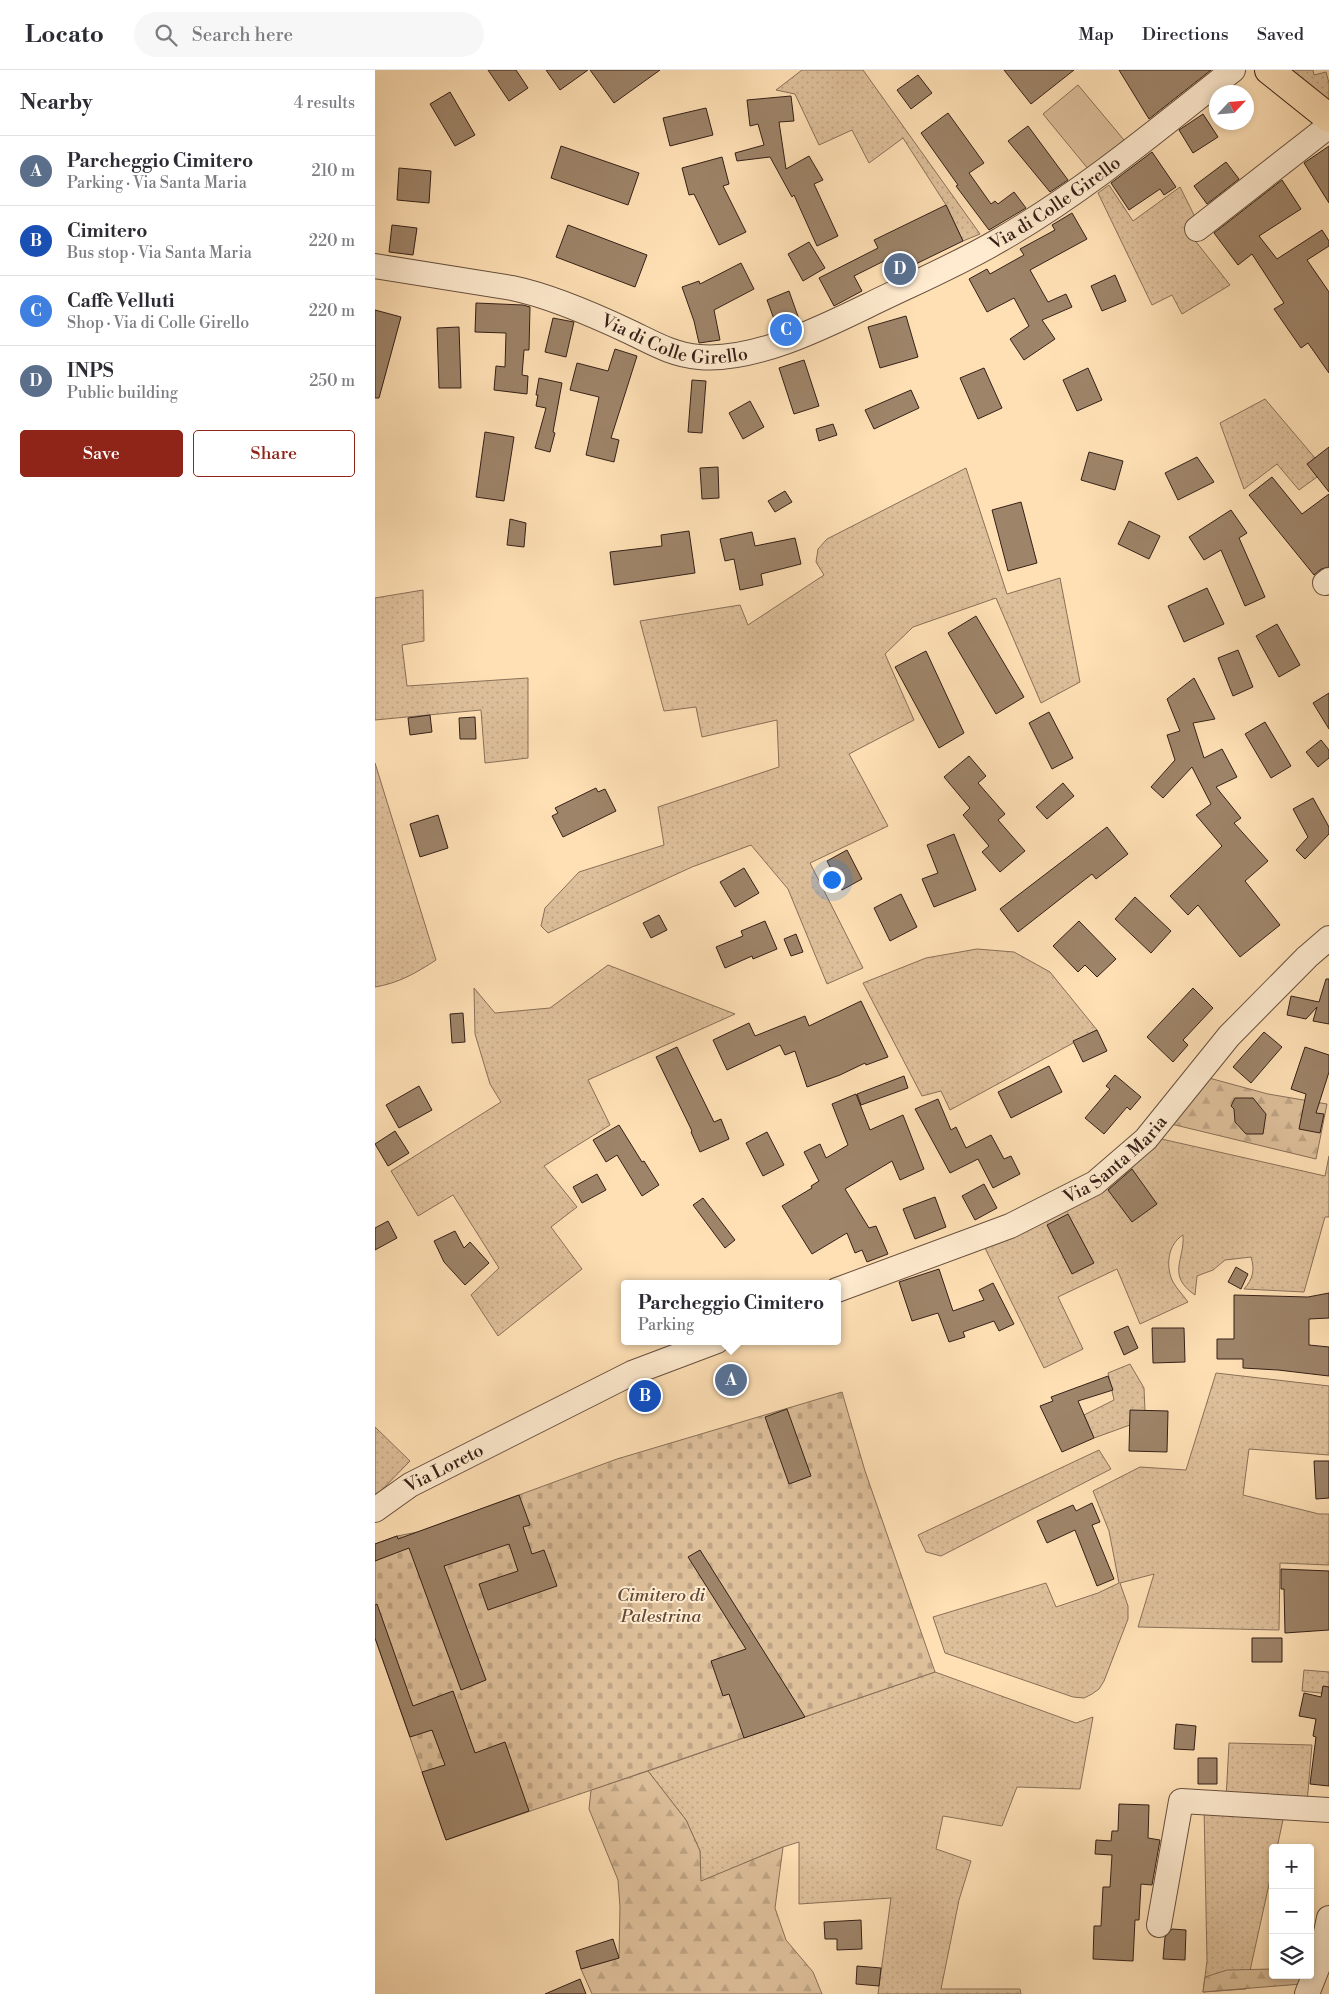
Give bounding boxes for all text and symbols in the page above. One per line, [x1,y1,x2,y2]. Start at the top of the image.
search box [134,12,484,57]
text: Locato [25,20,104,50]
icon: search [152,21,180,49]
text: Search here [192,23,293,47]
text: Map [1078,23,1114,46]
text: Directions [1142,23,1229,46]
text: Saved [1257,23,1304,46]
north arrow [1209,85,1254,130]
text: Nearby [20,90,93,116]
text: 4 results [294,93,355,113]
text: Parcheggio Cimitero [67,149,253,173]
street label: Via di Colle Girello [984,151,1125,256]
text: A [30,161,42,181]
text: 210 m [311,161,355,181]
text: Parking · Via Santa Maria [67,173,247,193]
text: Cimitero [67,219,148,243]
text: B [30,231,42,251]
text: 220 m [309,231,355,251]
text: Bus stop · Via Santa Maria [67,243,252,263]
pin: D [884,250,916,288]
text: Caffè Velluti [67,289,175,313]
text: C [30,301,42,321]
text: 220 m [309,301,355,321]
street label: Via di Colle Girello [596,309,750,370]
pin: C [770,311,802,349]
text: Shop · Via di Colle Girello [67,313,249,333]
text: INPS [67,359,113,383]
text: D [30,371,42,391]
text: 250 m [309,371,355,391]
text: Public building [67,383,178,403]
button: Save [20,430,183,477]
button: Share [193,430,355,477]
your location [819,867,845,893]
street label: Via Santa Maria [1059,1110,1173,1210]
popup [621,1280,841,1345]
text: Parcheggio Cimitero [638,1291,824,1315]
text: Parking [638,1315,694,1335]
pin: A [715,1361,747,1399]
pin: B [629,1377,661,1415]
street label: Via Loreto [400,1439,488,1498]
park label: Cimitero di Palestrina [617,1584,706,1628]
map controls [1269,1844,1314,1979]
button: + [1269,1844,1314,1889]
button: − [1269,1889,1314,1934]
button: layers [1269,1934,1314,1979]

